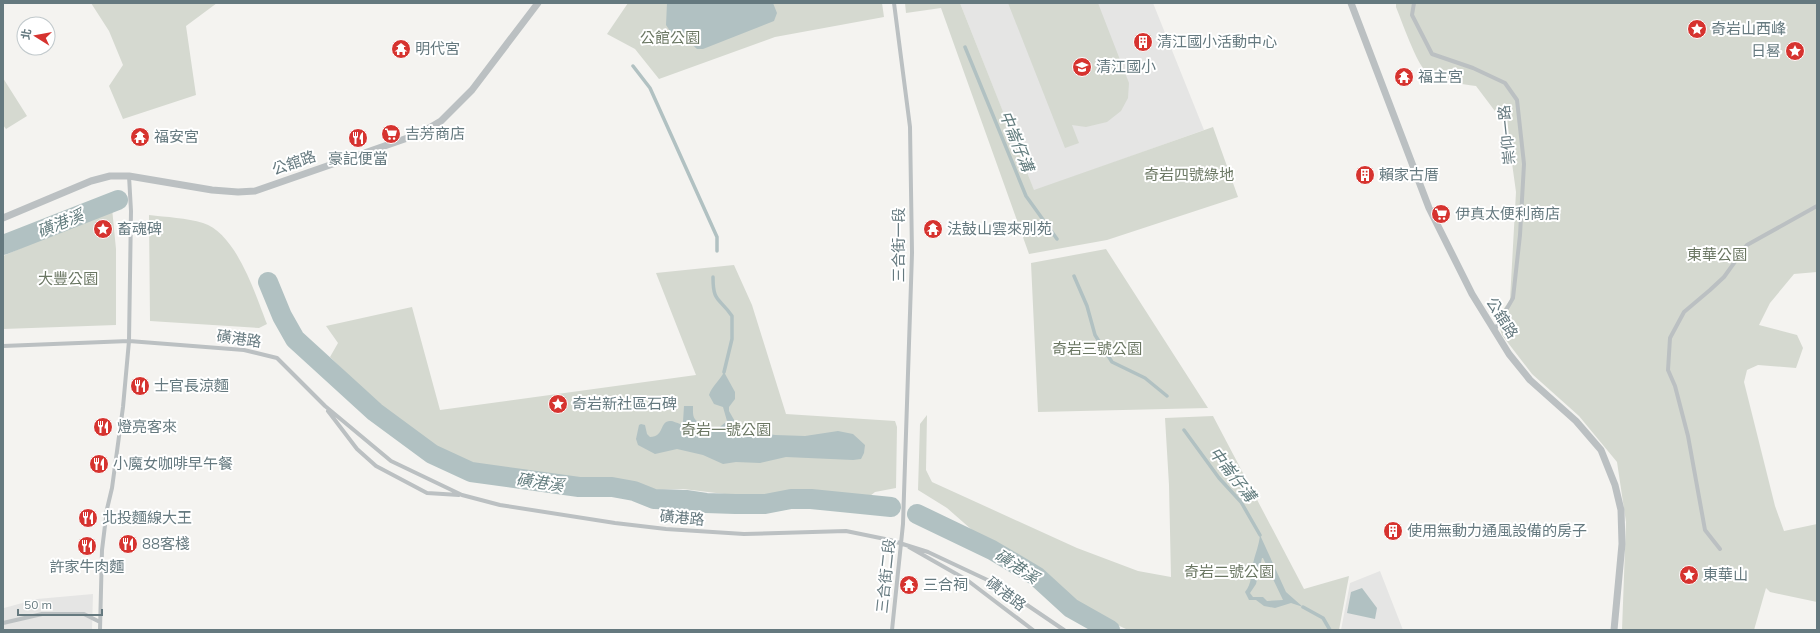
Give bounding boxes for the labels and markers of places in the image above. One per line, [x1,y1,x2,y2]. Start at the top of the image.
place icon: 奇岩山西峰 [1686,18,1708,40]
place label: 奇岩山西峰 [1711,19,1786,38]
building icon: 清江國小活動中心 [1132,31,1154,53]
place label: 清江國小活動中心 [1157,32,1277,51]
temple icon: 明代宮 [390,38,412,60]
place label: 明代宮 [415,39,460,58]
place icon: 日晷 [1784,40,1806,62]
place label: 日晷 [1751,41,1781,60]
school or university icon: 清江國小 [1071,56,1093,78]
place label: 清江國小 [1096,57,1156,76]
temple icon: 福主宮 [1393,66,1415,88]
place label: 福主宮 [1418,67,1463,86]
supermarket icon: 吉芳商店 [380,123,402,145]
place label: 吉芳商店 [405,124,465,143]
temple icon: 福安宮 [129,126,151,148]
place label: 福安宮 [154,127,199,146]
restaurant icon: 豪記便當 [347,127,369,149]
place label: 豪記便當 [328,149,388,168]
building icon: 賴家古厝 [1354,164,1376,186]
place label: 賴家古厝 [1379,165,1439,184]
supermarket icon: 伊真太便利商店 [1430,203,1452,225]
place label: 伊真太便利商店 [1455,204,1560,223]
place icon: 畜魂碑 [92,218,114,240]
temple icon: 法鼓山雲來別苑 [922,218,944,240]
place label: 畜魂碑 [117,219,162,238]
place label: 法鼓山雲來別苑 [947,219,1052,238]
restaurant icon: 士官長涼麵 [129,375,151,397]
place label: 士官長涼麵 [154,376,229,395]
place icon: 奇岩新社區石碑 [547,393,569,415]
place label: 奇岩新社區石碑 [572,394,677,413]
restaurant icon: 燈亮客來 [92,416,114,438]
place label: 燈亮客來 [117,417,177,436]
restaurant icon: 小魔女咖啡早午餐 [88,453,110,475]
place label: 小魔女咖啡早午餐 [113,454,233,473]
restaurant icon: 北投麵線大王 [77,507,99,529]
place label: 北投麵線大王 [102,508,192,527]
building icon: 使用無動力通風設備的房子 [1382,520,1404,542]
place label: 使用無動力通風設備的房子 [1407,521,1587,540]
restaurant icon: 88客棧 [117,533,139,555]
place label: 88客棧 [142,534,190,553]
restaurant icon: 許家牛肉麵 [76,535,98,557]
place label: 許家牛肉麵 [49,557,125,576]
place icon: 東華山 [1678,564,1700,586]
place label: 東華山 [1703,565,1748,584]
temple icon: 三合祠 [898,574,920,596]
place label: 三合祠 [923,575,968,594]

